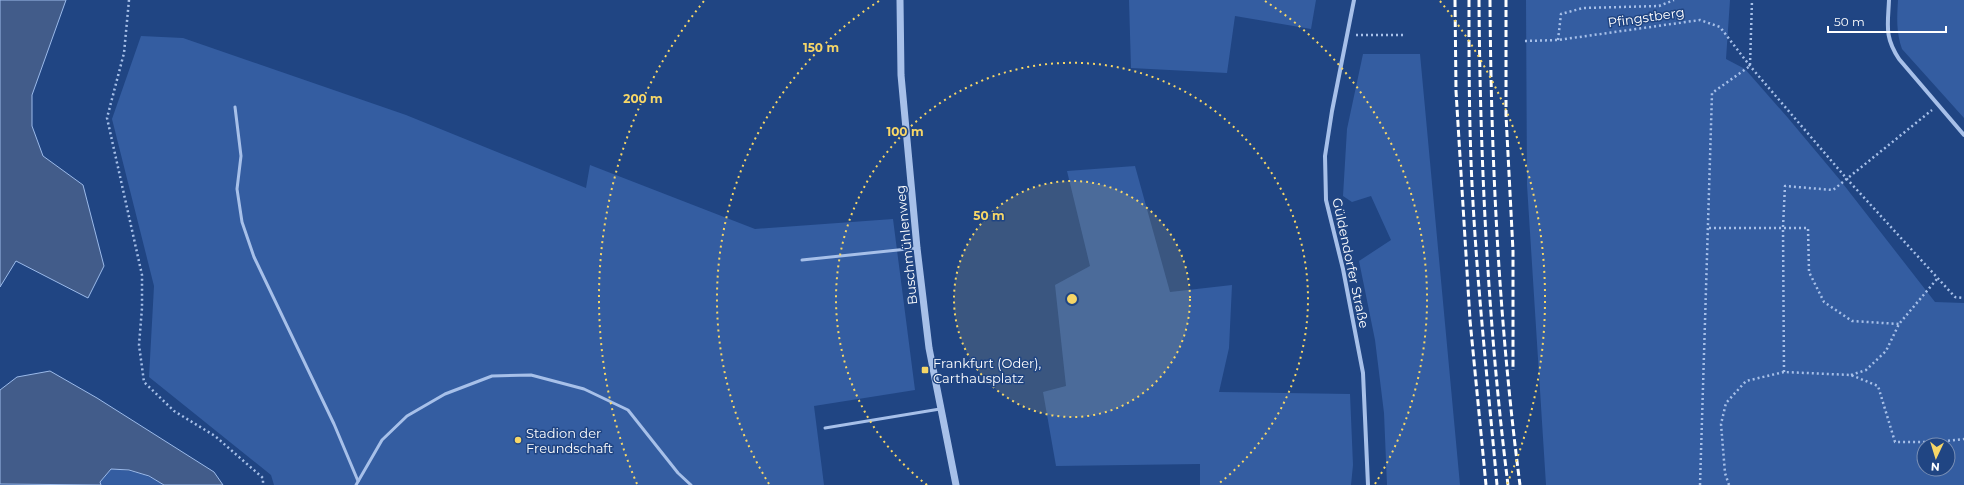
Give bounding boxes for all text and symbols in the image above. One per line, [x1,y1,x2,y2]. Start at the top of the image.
street label: Pfingstberg [1607,4,1685,30]
scale bar [1828,8,1946,34]
text: 50 m [1834,14,1865,29]
text: 150 m [803,40,839,55]
text: 200 m [623,91,663,106]
text: 100 m [887,124,923,139]
street label: Buschmühlenweg [892,184,920,306]
street label: Güldendorfer Straße [1329,196,1373,330]
text: 50 m [973,208,1005,223]
centre of rings [1065,292,1079,306]
place label: Frankfurt (Oder), Carthausplatz [933,355,1041,386]
marker: Frankfurt (Oder), Carthausplatz [920,365,930,375]
place label: Stadion der Freundschaft [526,425,613,456]
marker: Stadion der Freundschaft [513,435,523,445]
north arrow [1916,437,1956,477]
text: N [1930,460,1940,474]

